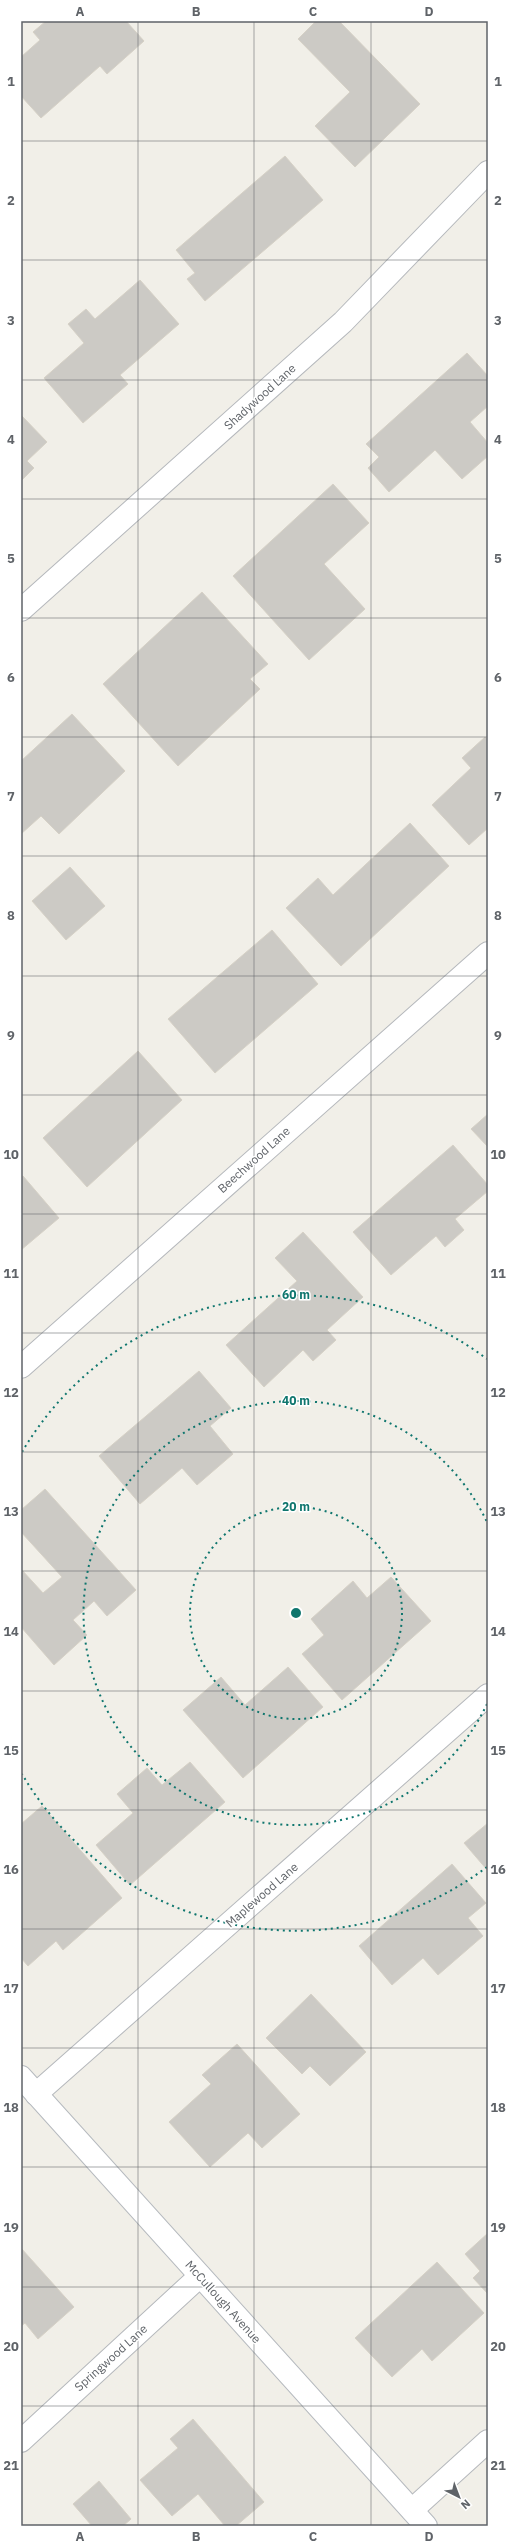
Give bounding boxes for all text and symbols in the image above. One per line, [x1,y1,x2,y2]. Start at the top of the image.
text: A [76,3,85,20]
text: B [192,3,201,20]
text: C [309,3,318,20]
text: D [424,3,434,20]
text: 1 [7,73,15,90]
text: 1 [494,73,502,90]
text: 2 [7,192,15,209]
text: 2 [494,192,502,209]
text: 3 [7,312,15,329]
text: 3 [494,312,502,329]
street label: Shadywood Lane [221,360,299,433]
text: 4 [7,431,15,448]
text: 4 [494,431,502,448]
text: 5 [7,550,15,567]
text: 5 [494,550,502,567]
text: 6 [7,669,15,686]
text: 6 [494,669,502,686]
text: 7 [7,788,15,805]
text: 7 [494,788,502,805]
text: 8 [7,907,15,924]
text: 8 [494,907,502,924]
text: 9 [7,1027,15,1044]
text: 9 [494,1027,502,1044]
street label: Beechwood Lane [214,1123,293,1196]
text: 10 [3,1146,19,1163]
text: 10 [490,1146,506,1163]
text: 11 [3,1265,19,1282]
text: 11 [490,1265,506,1282]
text: 60 m [282,1287,310,1302]
text: 12 [3,1384,19,1401]
text: 12 [490,1384,506,1401]
text: 40 m [282,1393,310,1408]
text: 20 m [282,1499,310,1514]
text: 13 [3,1503,19,1520]
text: 13 [490,1503,506,1520]
centre of rings [289,1606,303,1620]
text: 14 [3,1623,19,1640]
text: 14 [490,1623,506,1640]
text: 15 [3,1742,19,1759]
text: 15 [490,1742,506,1759]
street label: Maplewood Lane [222,1859,301,1930]
text: 16 [3,1861,19,1878]
text: 16 [490,1861,506,1878]
text: 17 [3,1980,19,1997]
text: 17 [490,1980,506,1997]
text: 18 [3,2099,19,2116]
text: 18 [490,2099,506,2116]
text: 19 [3,2219,19,2236]
text: 19 [490,2219,506,2236]
street label: McCullough Avenue [182,2257,265,2346]
street label: Springwood Lane [71,2321,150,2394]
text: 20 [3,2338,19,2355]
text: 20 [490,2338,506,2355]
text: 21 [3,2457,19,2474]
text: 21 [490,2457,506,2474]
north arrow [439,2477,479,2517]
text: N [458,2497,473,2512]
text: A [76,2528,85,2545]
text: B [192,2528,201,2545]
text: C [309,2528,318,2545]
text: D [424,2528,434,2545]

